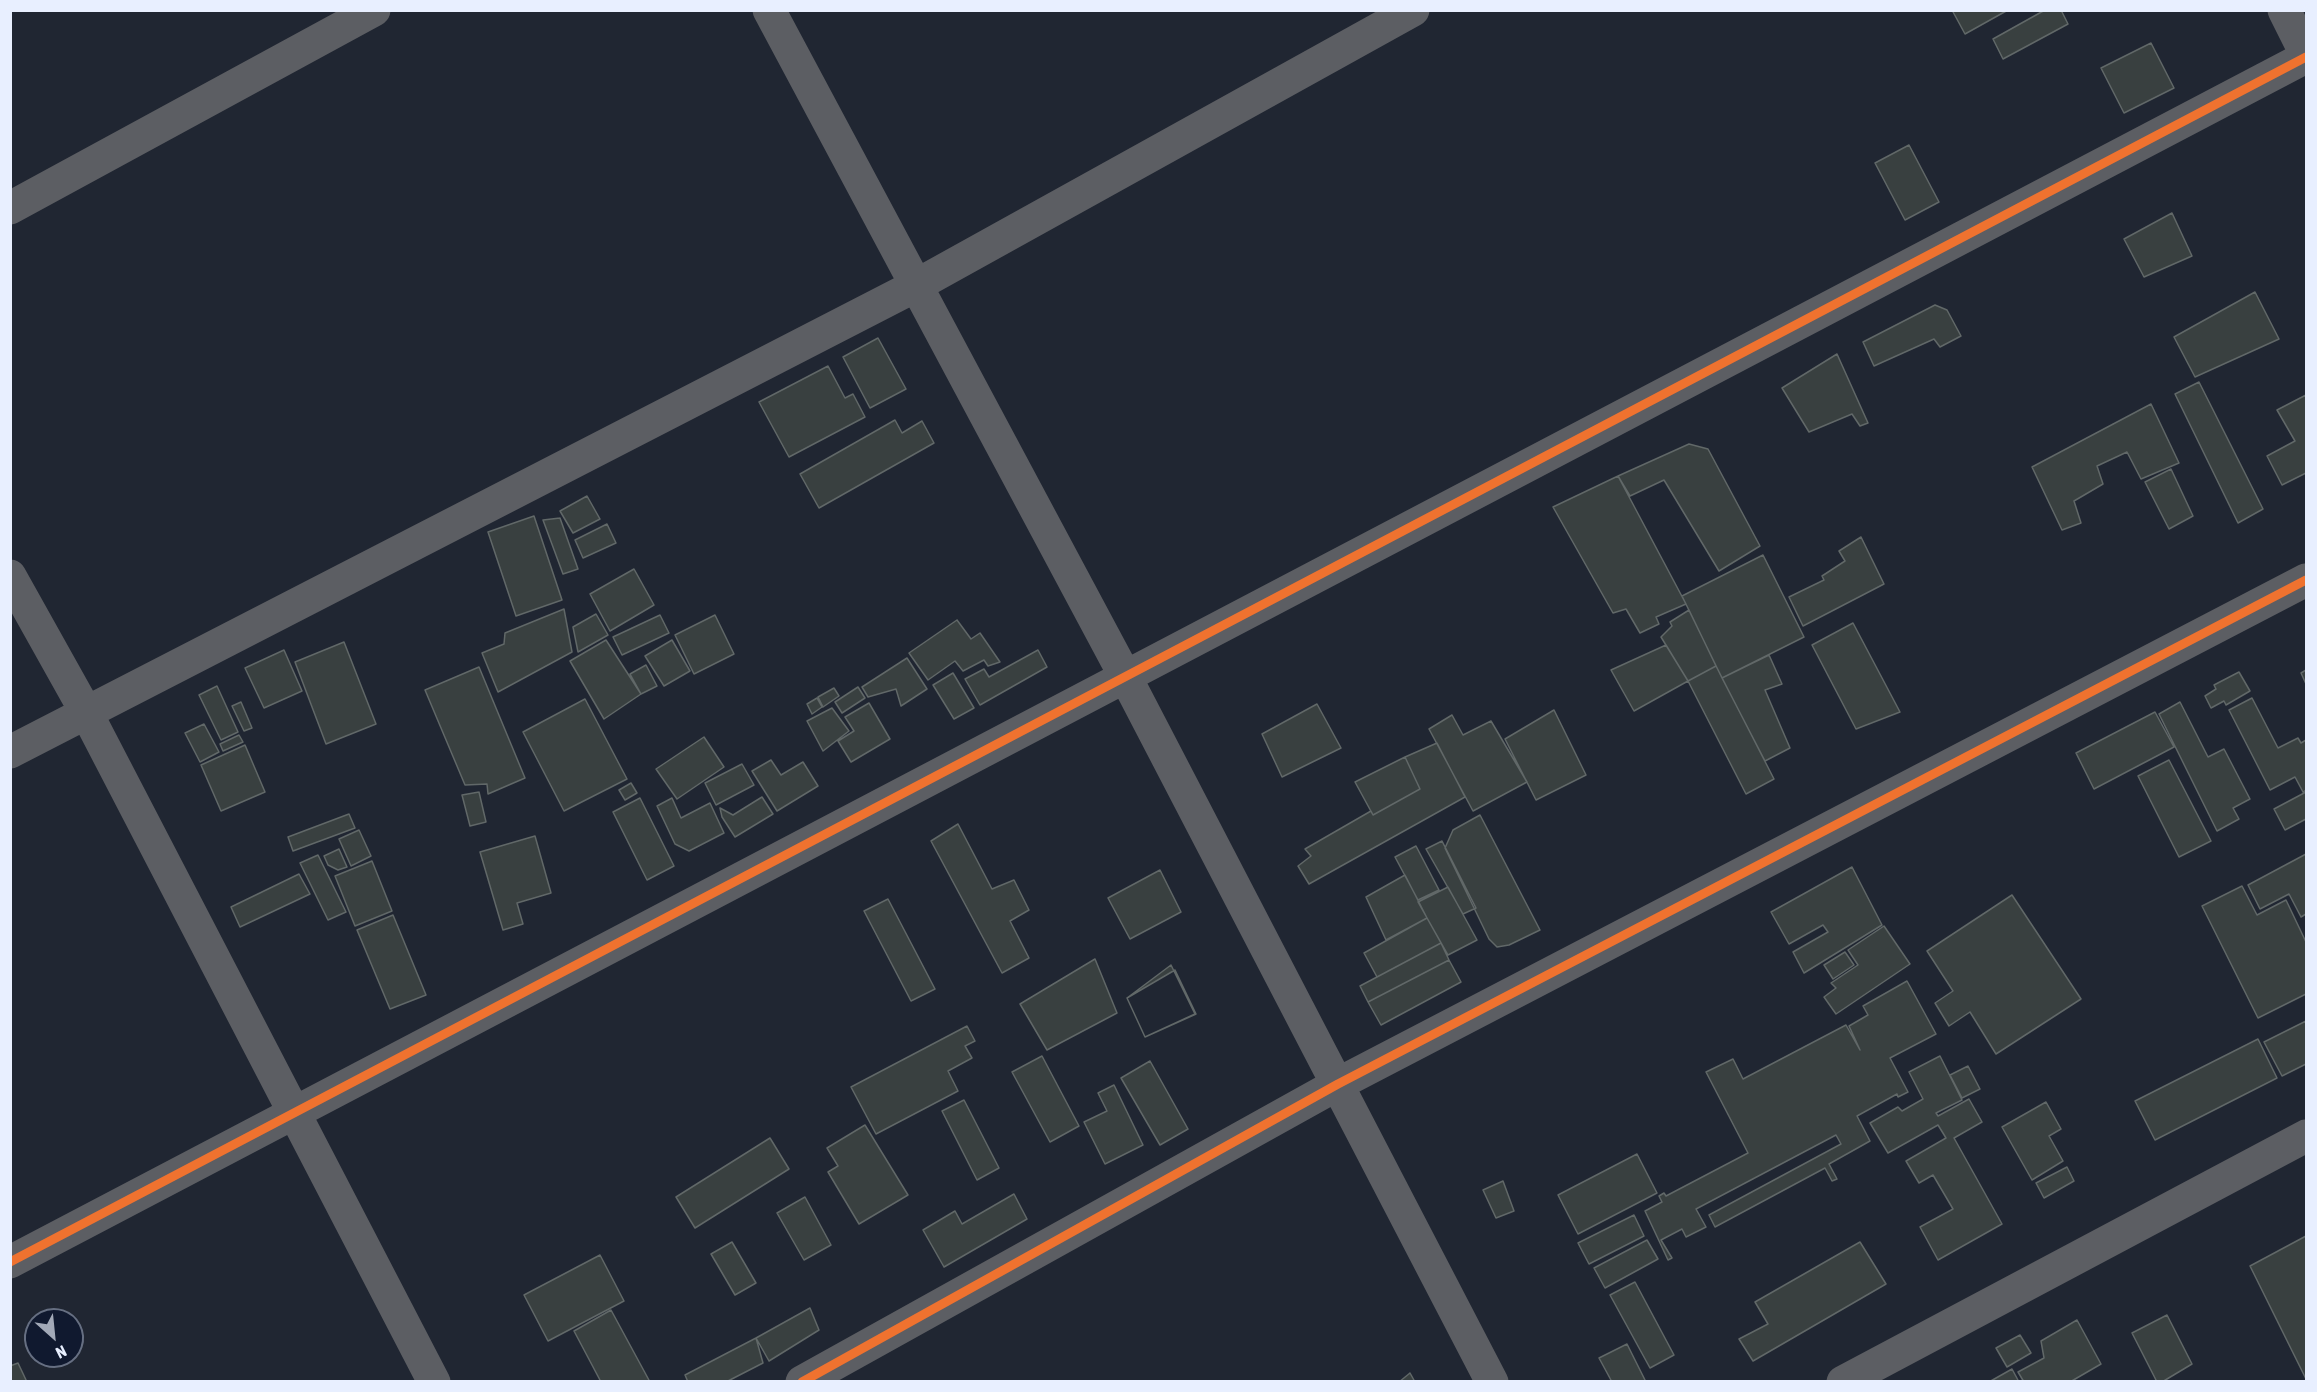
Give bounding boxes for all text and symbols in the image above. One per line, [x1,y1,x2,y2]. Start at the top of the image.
north arrow [24,1308,84,1368]
text: N [53,1342,70,1362]

